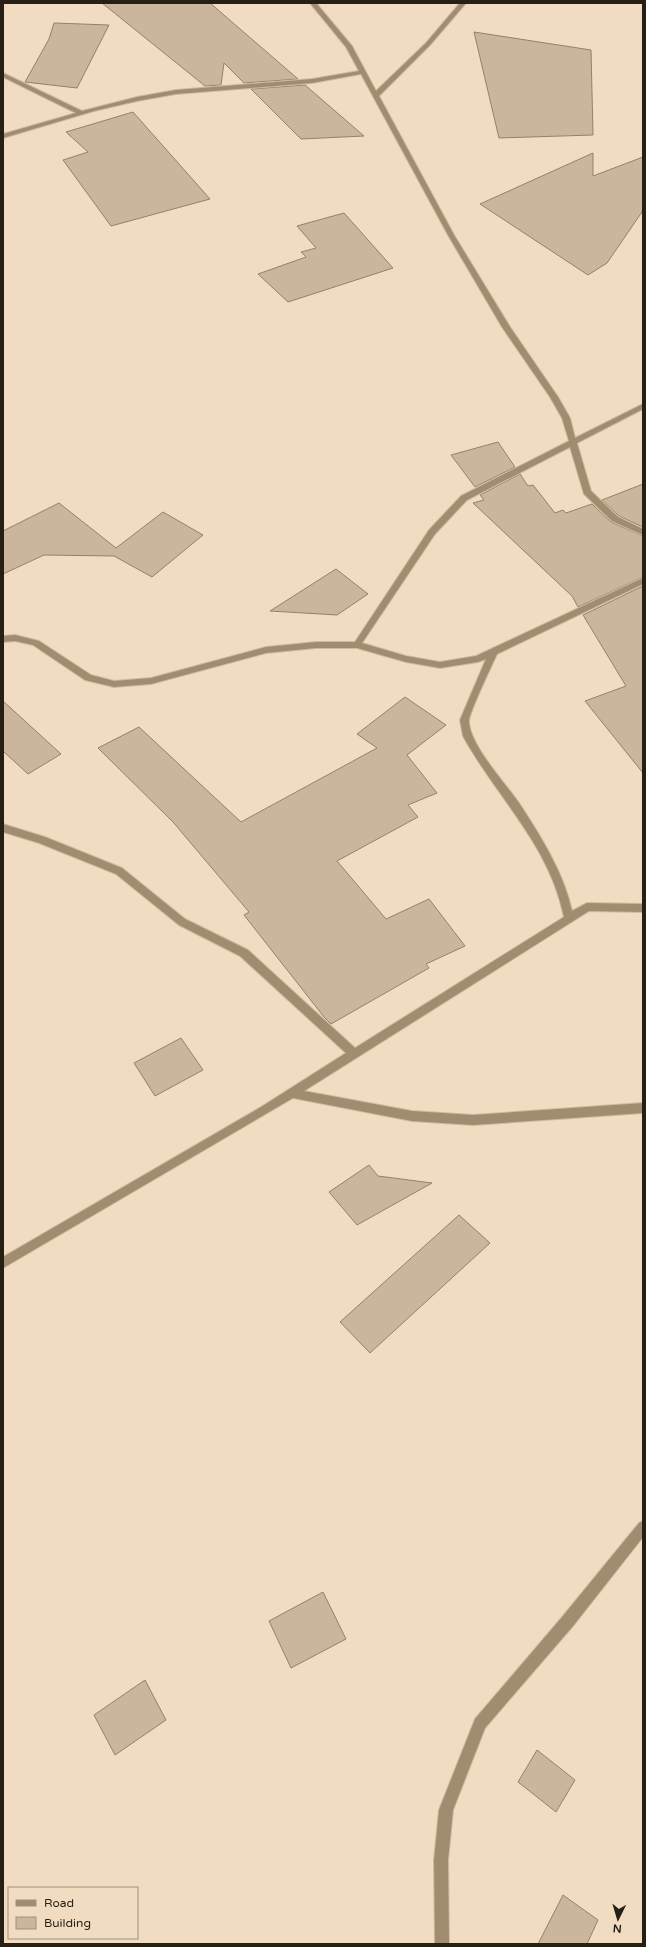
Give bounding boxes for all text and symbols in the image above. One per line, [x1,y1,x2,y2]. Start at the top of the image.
legend [8,1887,138,1939]
text: Road [44,1896,74,1910]
north arrow [598,1899,638,1939]
text: Building [44,1916,91,1930]
text: N [612,1922,622,1935]

